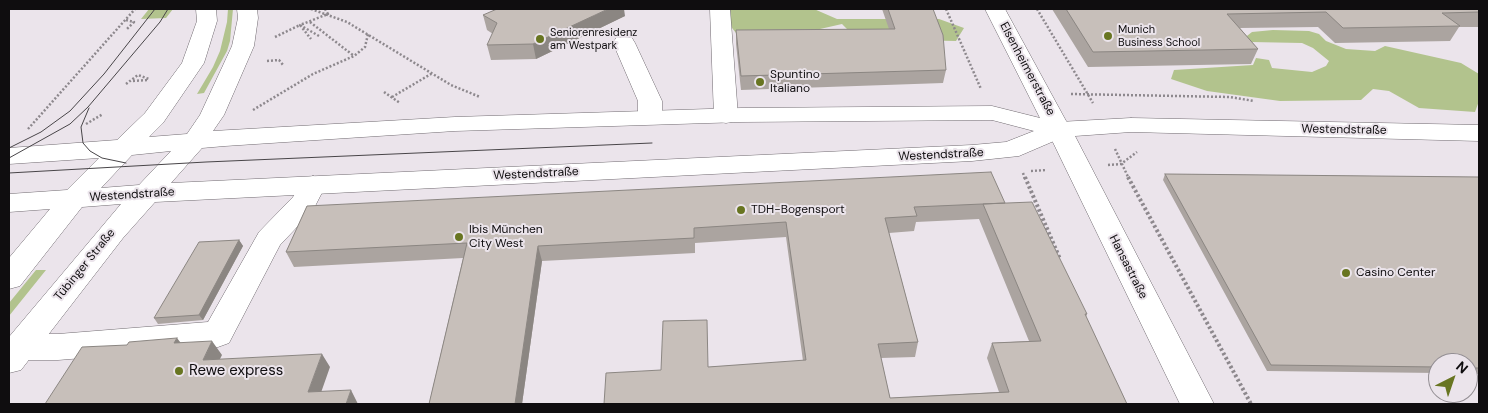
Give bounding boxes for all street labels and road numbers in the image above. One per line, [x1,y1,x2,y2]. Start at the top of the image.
street label: Elsenheimerstraße [996,20,1058,118]
street label: Westendstraße [1301,122,1387,138]
street label: Westendstraße [898,146,984,164]
street label: Westendstraße [493,165,579,183]
street label: Westendstraße [89,185,175,205]
street label: Tübinger Straße [52,226,118,304]
street label: Hansastraße [1106,232,1150,302]

